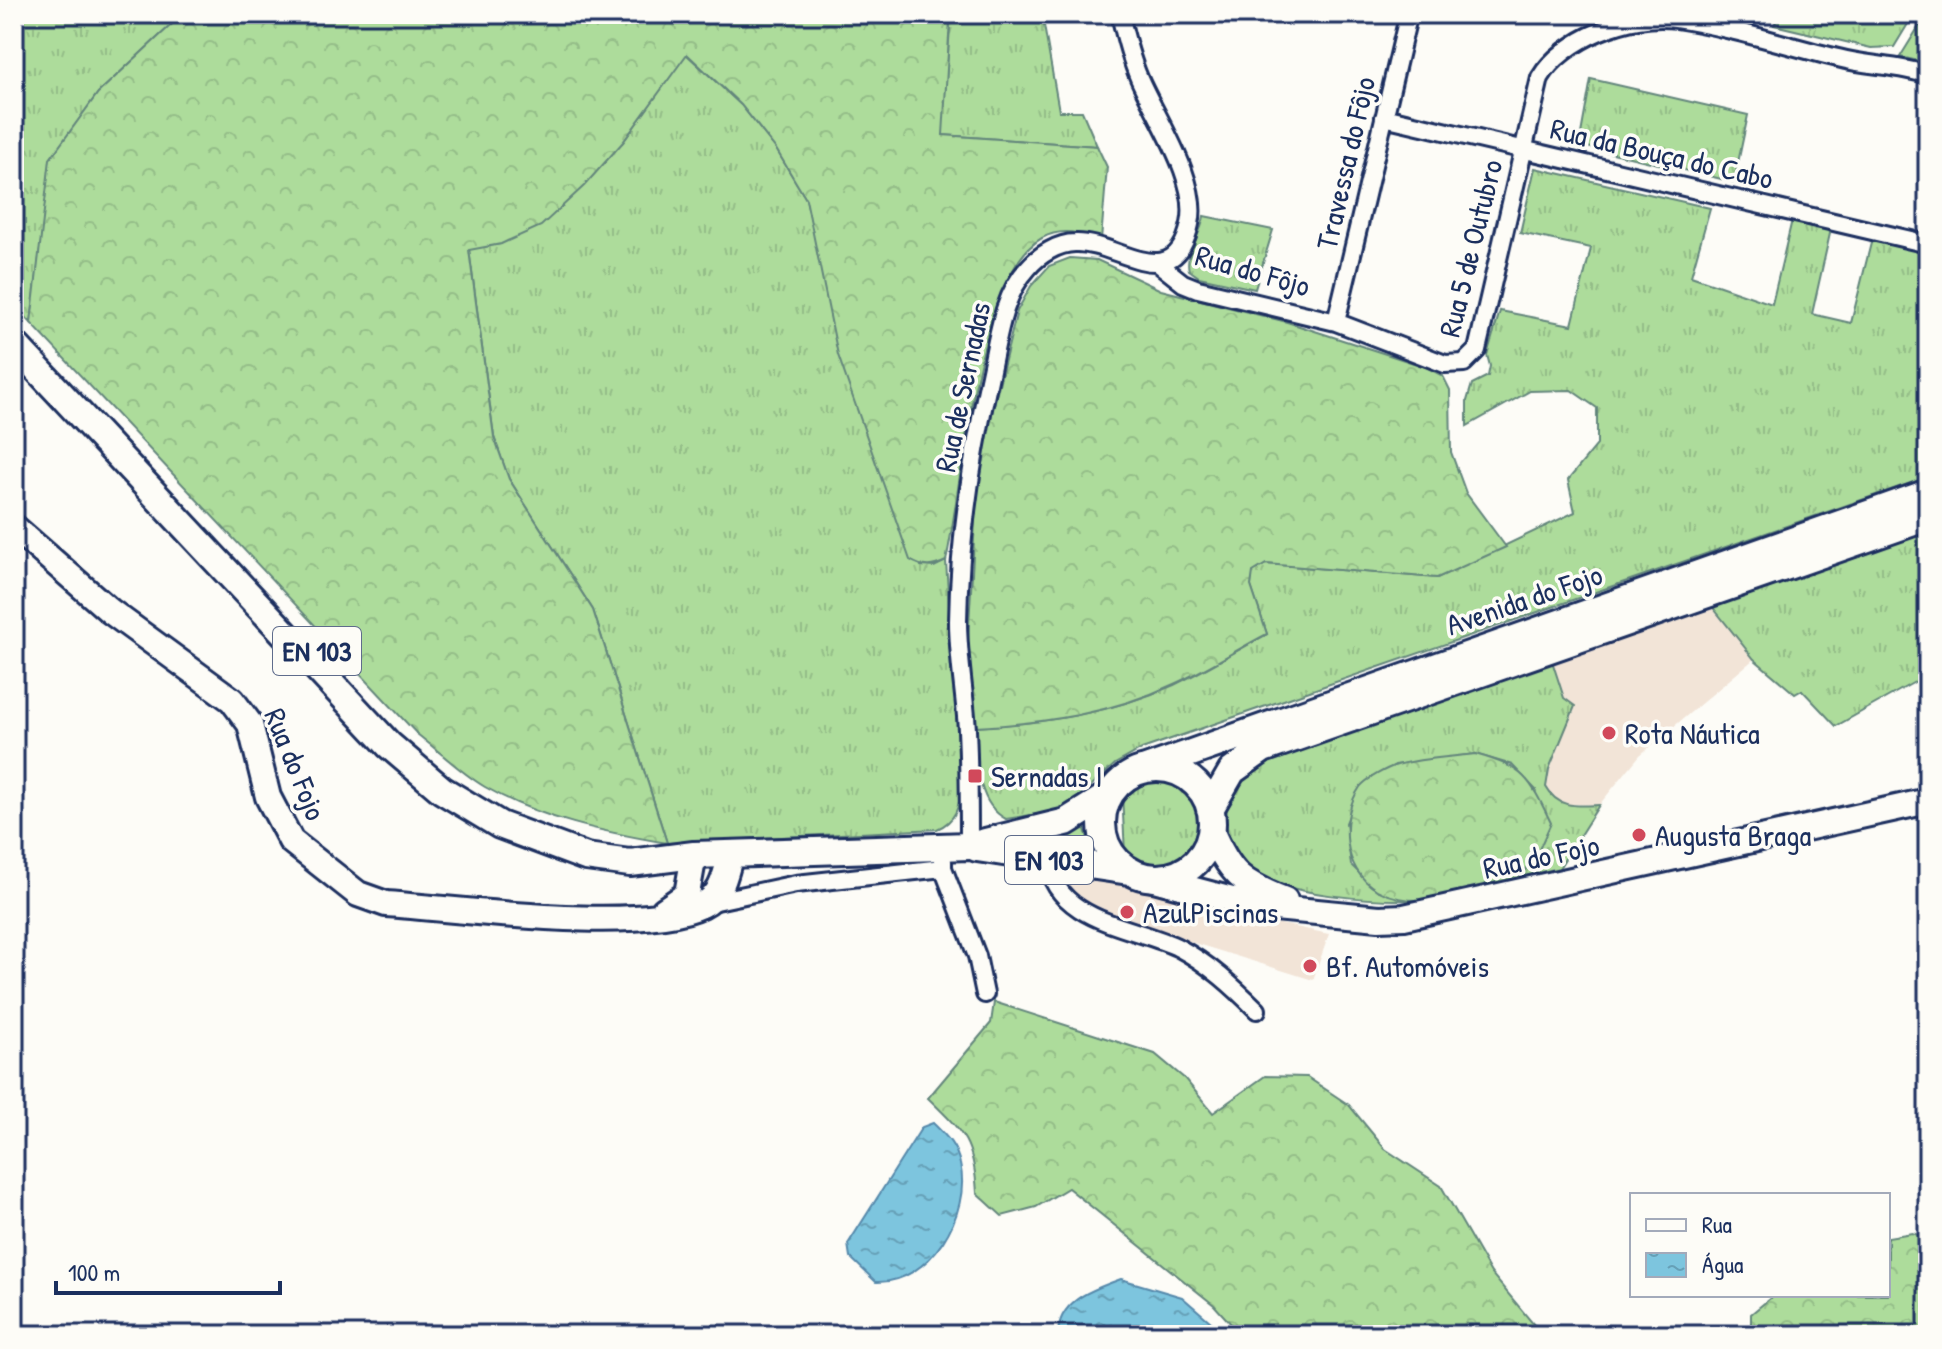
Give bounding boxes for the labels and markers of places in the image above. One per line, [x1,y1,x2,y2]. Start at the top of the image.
place label: Rota Náutica [1625,713,1760,753]
marker: Rota Náutica [1600,724,1618,742]
place label: Sernadas I [991,756,1103,796]
marker: Sernadas I [966,767,984,785]
place label: Augusta Braga [1655,815,1811,855]
marker: Augusta Braga [1630,826,1648,844]
place label: AzulPiscinas [1143,892,1278,932]
marker: AzulPiscinas [1118,903,1136,921]
place label: Bf. Automóveis [1326,946,1489,986]
marker: Bf. Automóveis [1301,957,1319,975]

